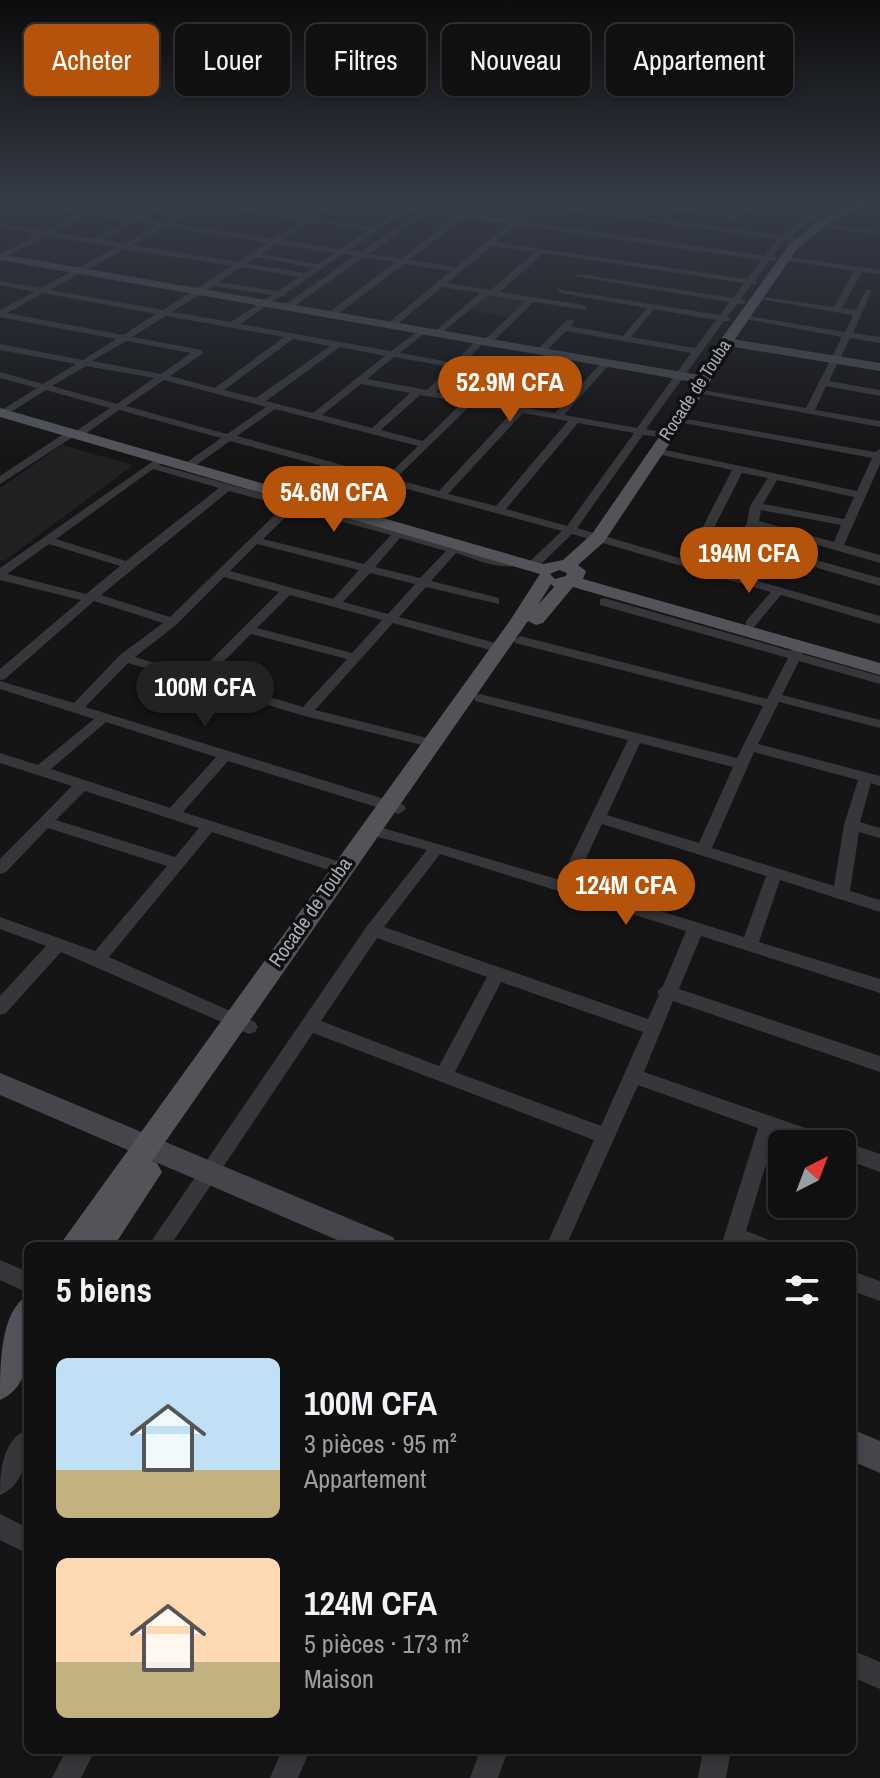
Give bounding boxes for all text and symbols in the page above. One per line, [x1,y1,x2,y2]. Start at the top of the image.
chip: Acheter [24,24,159,96]
chip: Louer [175,24,290,96]
chip: Filtres [306,24,426,96]
chip: Nouveau [442,24,590,96]
chip: Appartement [606,24,793,96]
street label: Rocade de Touba [653,335,737,445]
pin: 52.9M CFA [418,356,602,424]
text: 52.9M CFA [456,364,564,399]
pin: 54.6M CFA [242,466,426,534]
text: 54.6M CFA [280,474,388,509]
pin: 194M CFA [666,527,832,595]
text: 194M CFA [698,535,800,570]
pin: 100M CFA [122,661,288,729]
text: 100M CFA [154,669,256,704]
street label: Rocade de Touba [262,851,357,972]
pin: 124M CFA [543,859,709,927]
text: 124M CFA [575,867,677,902]
north arrow [768,1130,856,1218]
map controls [768,1130,856,1218]
text: 5 biens [56,1267,152,1313]
icon: filters [780,1268,824,1312]
text: 100M CFA [304,1380,437,1426]
icon: home [120,1390,216,1486]
text: 3 pièces · 95 m² [304,1426,457,1461]
text: Appartement [304,1461,426,1496]
text: 124M CFA [304,1580,437,1626]
icon: home [120,1590,216,1686]
text: 5 pièces · 173 m² [304,1626,469,1661]
text: Maison [304,1661,374,1696]

